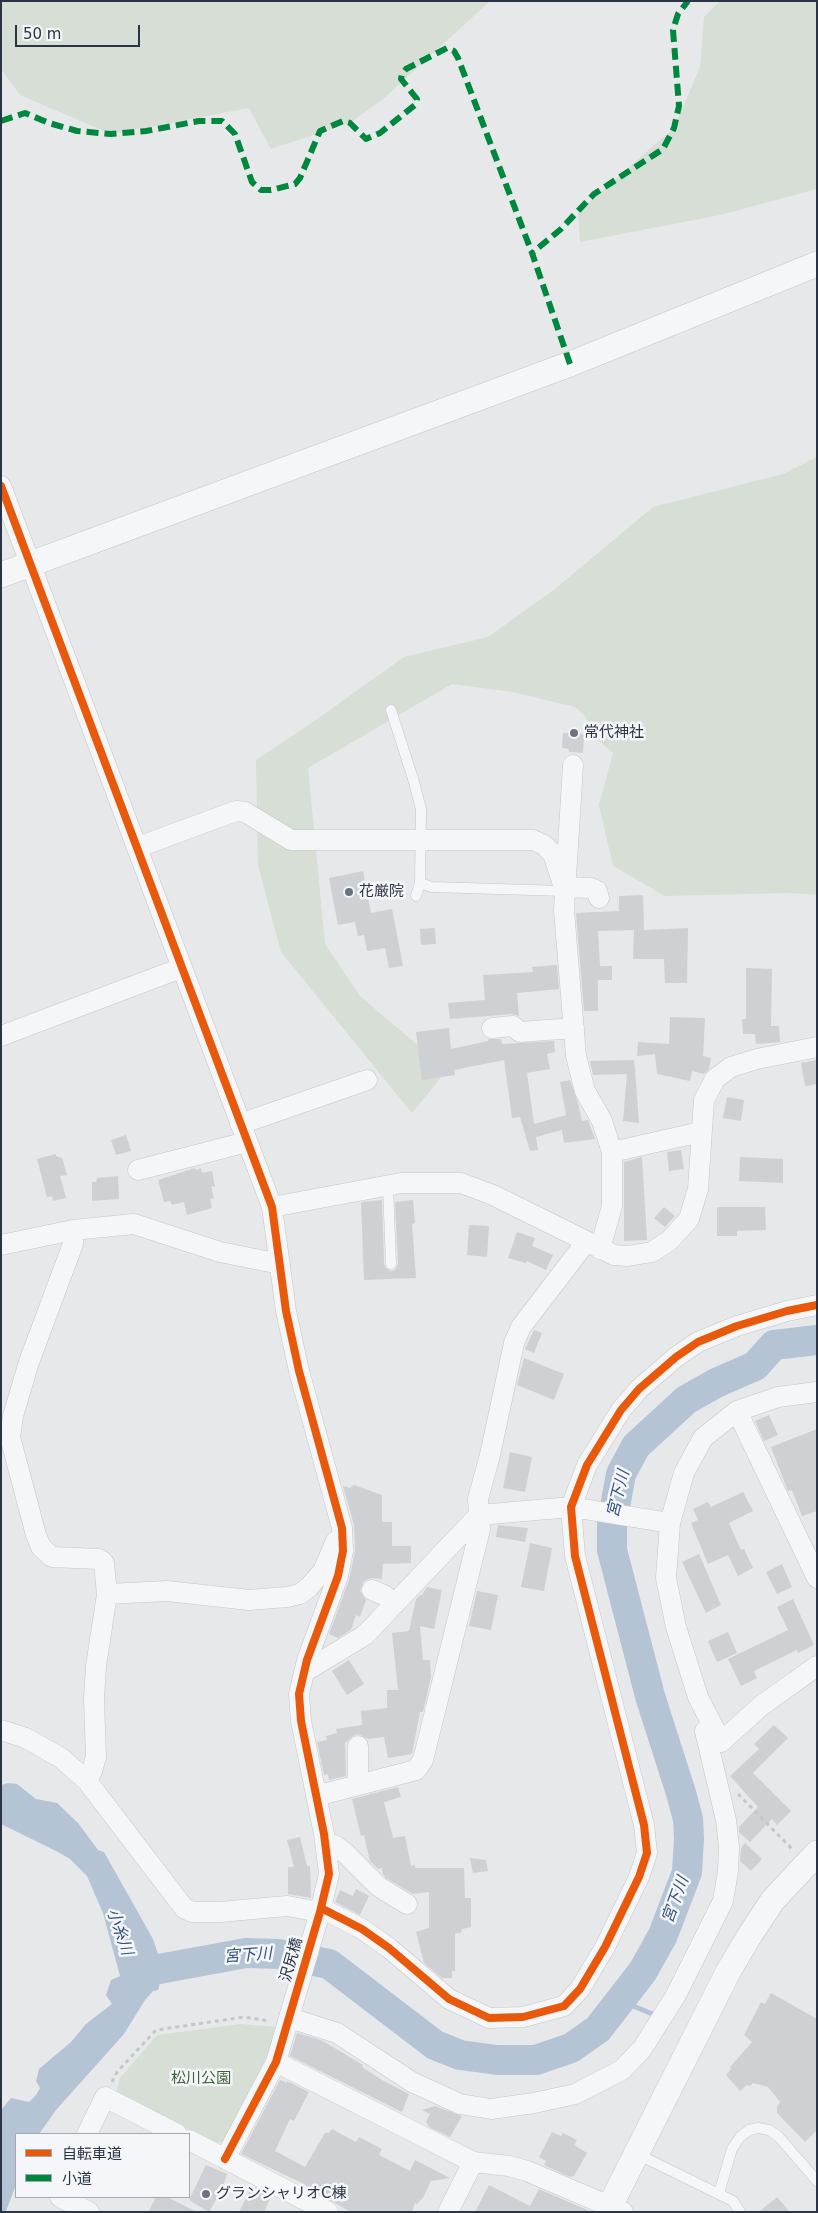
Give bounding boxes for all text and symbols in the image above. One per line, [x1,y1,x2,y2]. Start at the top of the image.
scale bar [18,15,142,47]
text: 50 m [23,25,61,43]
place label: 常代神社 [584,724,644,742]
marker: 常代神社 [568,727,580,739]
place label: 花厳院 [359,883,404,901]
marker: 花厳院 [343,886,355,898]
water label: 宮下川 [604,1468,634,1520]
water label: 宮下川 [659,1874,693,1926]
water label: 小糸川 [102,1906,136,1958]
street label: 沢尻橋 [277,1936,307,1984]
water label: 宮下川 [223,1945,273,1967]
park label: 松川公園 [171,2070,231,2088]
legend [15,2133,190,2198]
text: 自転車道 [62,2145,122,2163]
text: 小道 [62,2170,92,2188]
place label: グランシャリオC棟 [216,2185,346,2203]
marker: グランシャリオC棟 [200,2188,212,2200]

